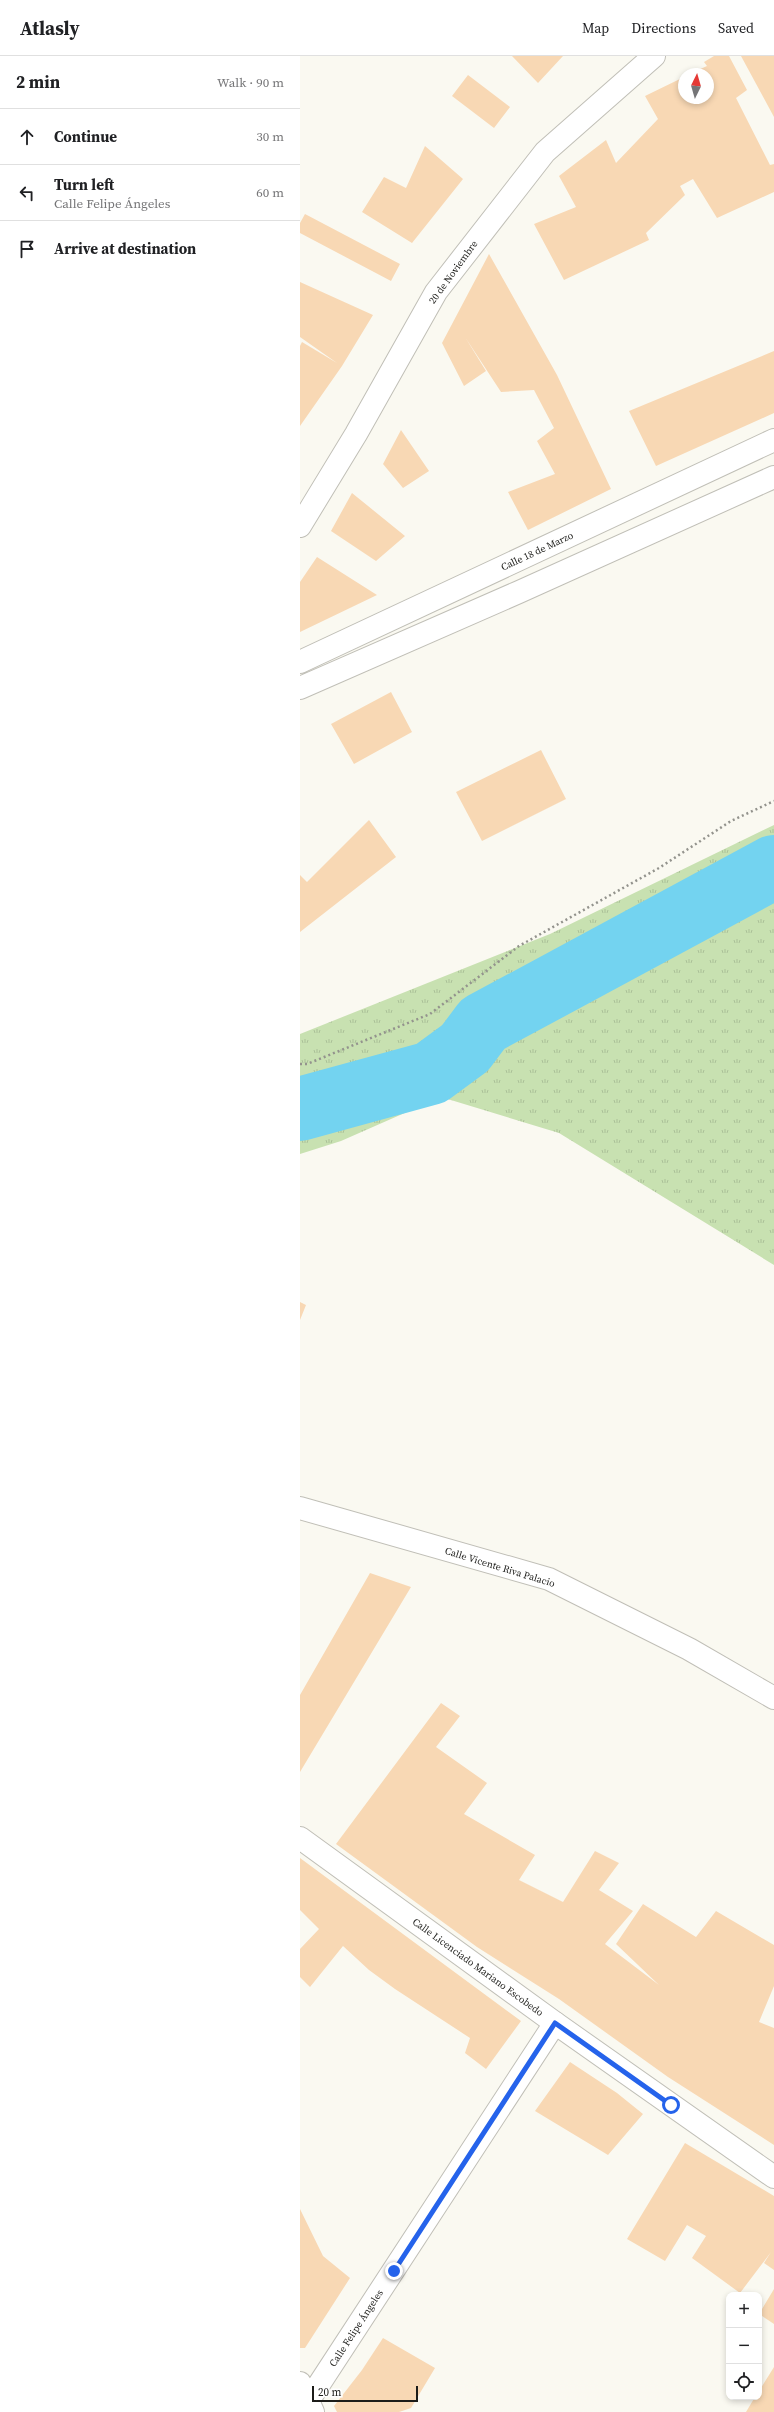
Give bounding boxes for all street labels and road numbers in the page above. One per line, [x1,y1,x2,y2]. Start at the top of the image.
street label: 20 de Noviembre [426,238,480,306]
street label: Calle 18 de Marzo [499,528,576,573]
street label: Calle Vicente Riva Palacio [443,1544,557,1590]
street label: Calle Licenciado Mariano Escobedo [410,1915,546,2019]
street label: Calle Felipe Ángeles [326,2287,386,2369]

